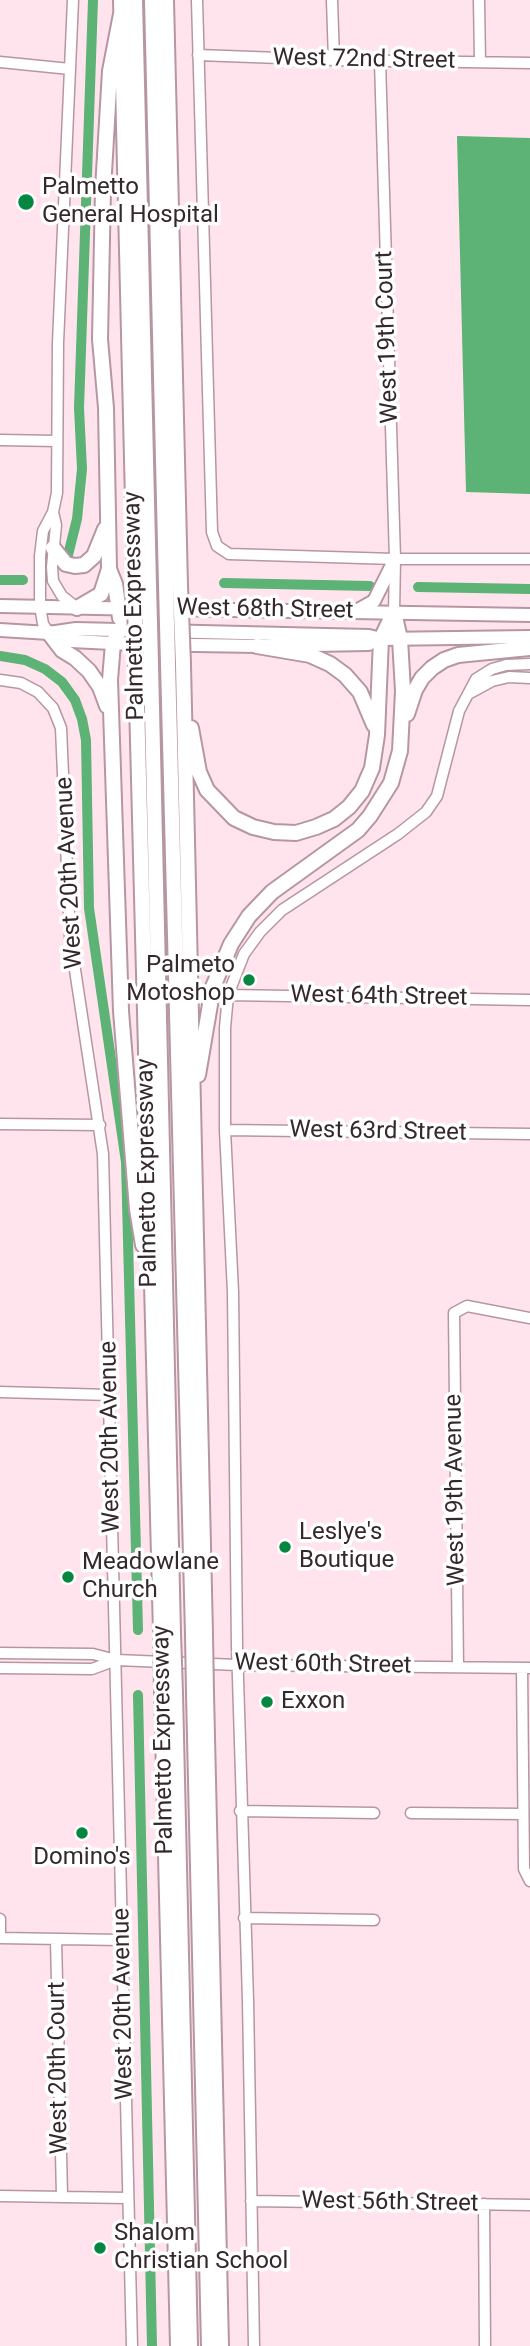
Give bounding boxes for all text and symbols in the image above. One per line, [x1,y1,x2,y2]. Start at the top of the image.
street label: West 72nd Street [272,44,456,76]
place label: Palmetto General Hospital [42,174,219,230]
marker: Palmetto General Hospital [16,192,36,212]
street label: West 19th Court [371,250,405,424]
street label: Palmetto Expressway [119,491,151,721]
street label: West 68th Street [176,594,354,626]
street label: West 20th Avenue [51,776,89,970]
place label: Palmeto Motoshop [126,952,235,1008]
marker: Palmeto Motoshop [241,972,257,988]
street label: West 64th Street [290,981,468,1013]
street label: Palmetto Expressway [132,1058,164,1288]
street label: West 63rd Street [289,1116,467,1148]
street label: West 20th Avenue [95,1341,127,1533]
street label: West 19th Avenue [440,1394,472,1586]
place label: Leslye's Boutique [299,1519,394,1575]
marker: Leslye's Boutique [277,1539,293,1555]
place label: Meadowlane Church [82,1549,219,1605]
marker: Meadowlane Church [60,1569,76,1585]
street label: Palmetto Expressway [148,1625,180,1855]
street label: West 60th Street [234,1649,412,1681]
place label: Exxon [281,1688,345,1716]
marker: Exxon [259,1694,275,1710]
marker: Domino's [74,1825,90,1841]
place label: Domino's [33,1844,131,1872]
street label: West 20th Avenue [108,1908,140,2100]
street label: West 20th Court [43,1981,75,2155]
street label: West 56th Street [301,2187,479,2219]
place label: Shalom Christian School [114,2220,288,2276]
marker: Shalom Christian School [92,2240,108,2256]

